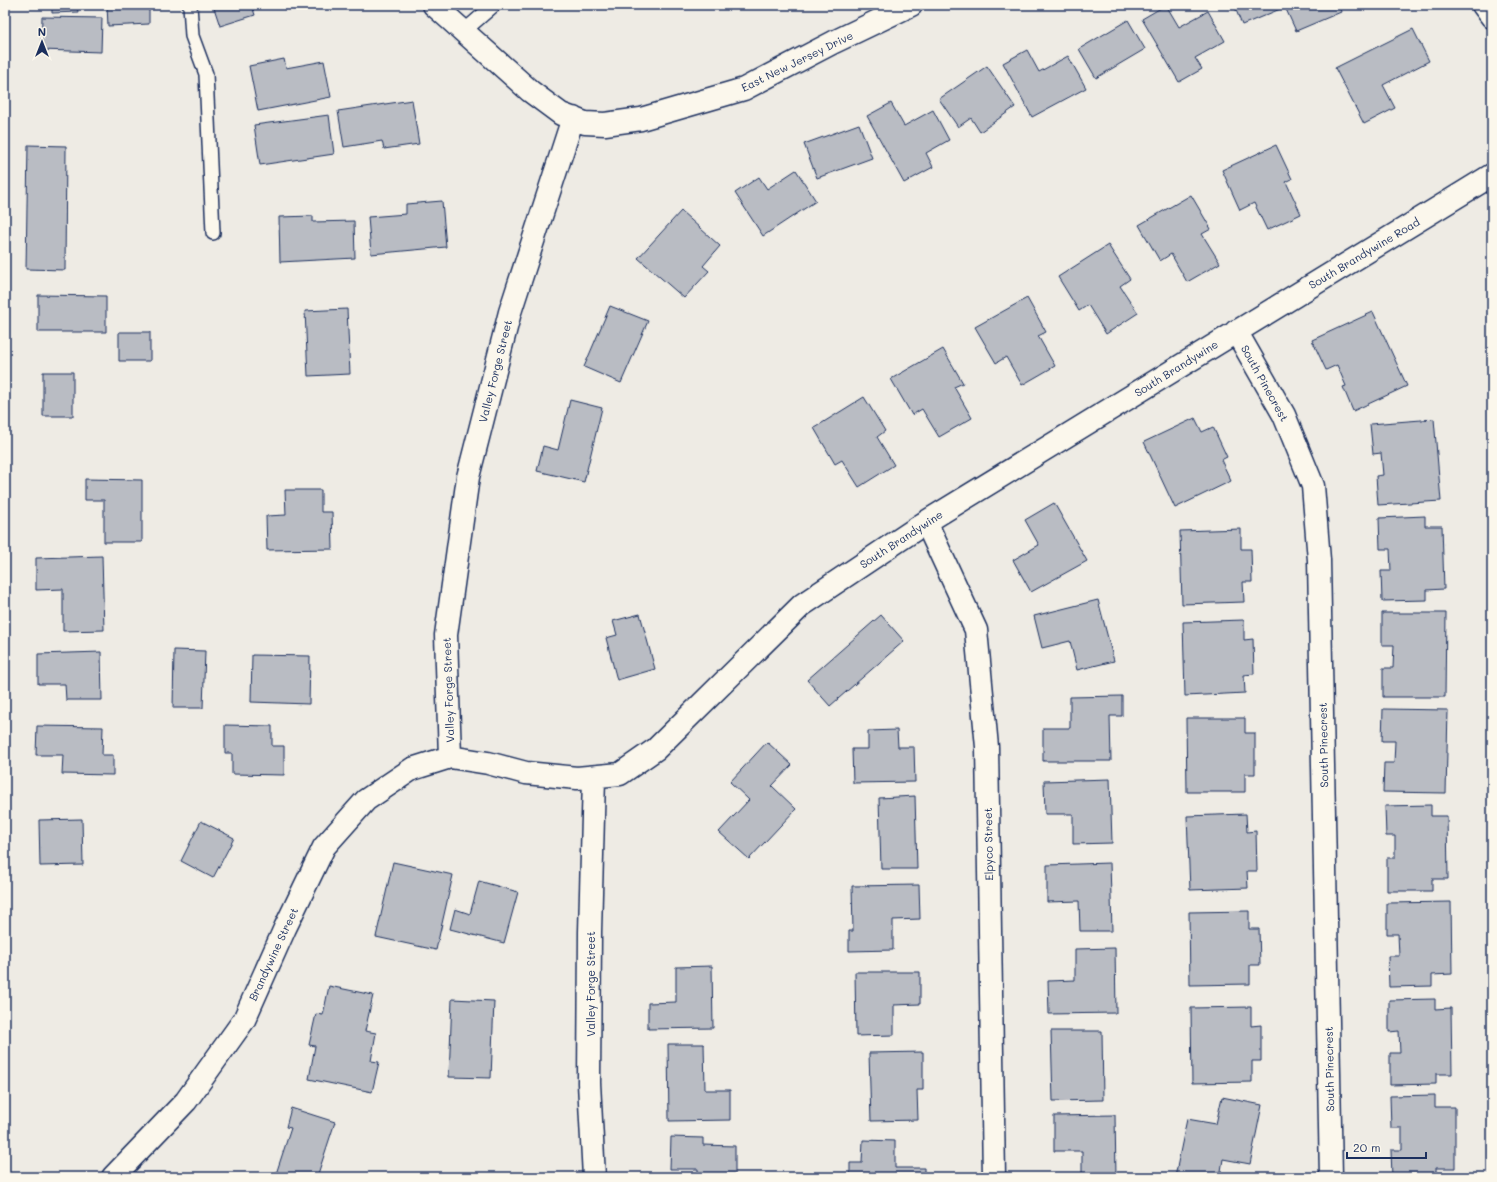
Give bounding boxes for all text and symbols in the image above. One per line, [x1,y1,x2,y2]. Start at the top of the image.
north arrow [22,22,62,62]
text: N [38,24,46,39]
street label: East New Jersey Drive [739,27,856,95]
street label: South Brandywine Road [1306,214,1422,292]
street label: Valley Forge Street [475,318,515,424]
street label: South Brandywine [1131,336,1221,400]
street label: South Pinecrest [1238,342,1292,424]
street label: South Brandywine [857,506,946,571]
street label: Valley Forge Street [439,637,457,743]
street label: South Pinecrest [1315,702,1331,788]
street label: Elpyco Street [980,807,996,881]
street label: Brandywine Street [245,905,301,1003]
street label: Valley Forge Street [583,931,598,1037]
street label: South Pinecrest [1321,1026,1337,1112]
scale bar [1347,1134,1426,1160]
text: 20 m [1353,1139,1381,1155]

